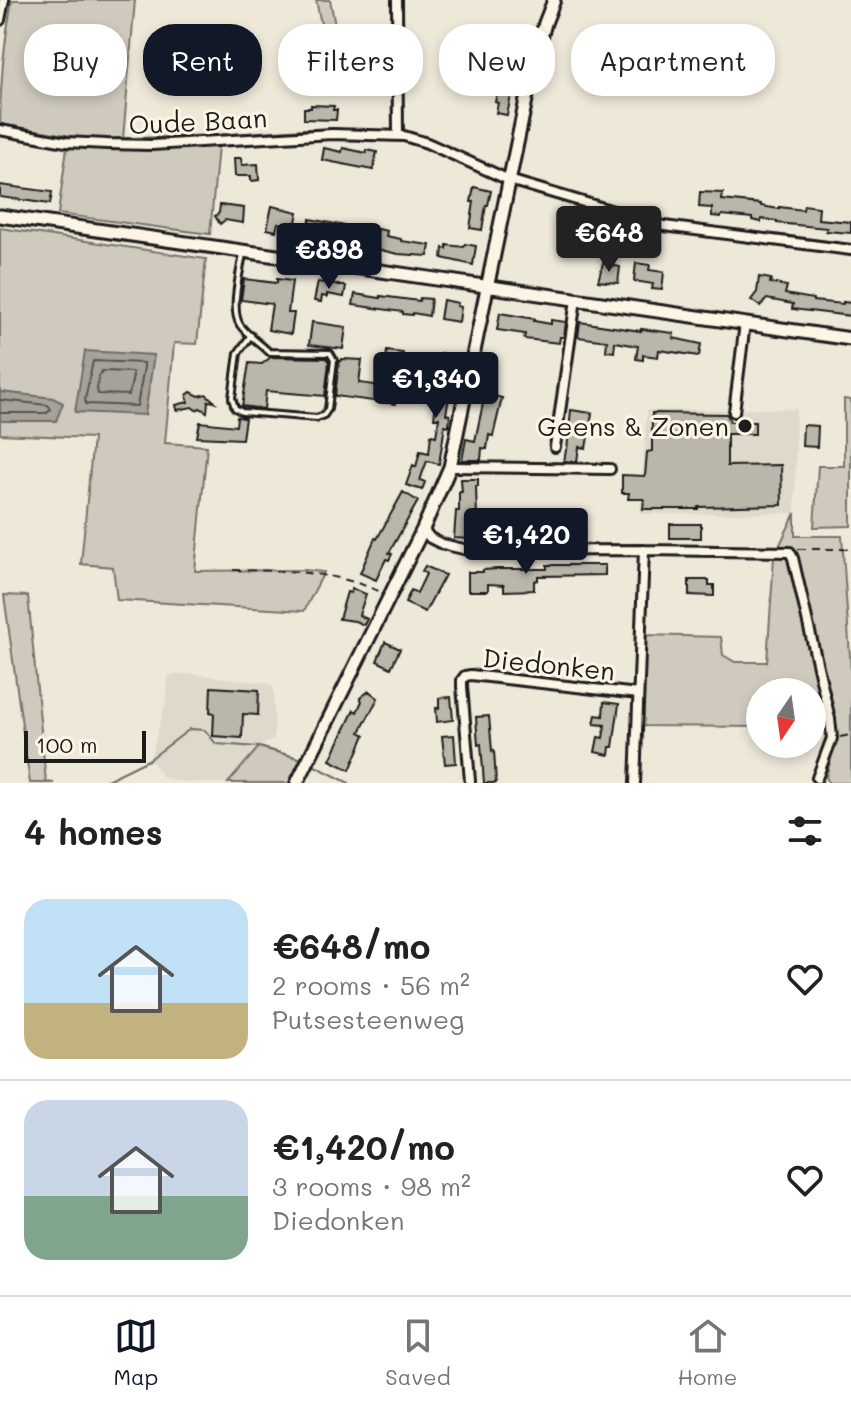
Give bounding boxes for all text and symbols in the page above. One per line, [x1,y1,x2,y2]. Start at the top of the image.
chip: Buy [24,24,127,96]
chip: Rent [143,24,262,96]
chip: Filters [278,24,423,96]
chip: New [439,24,555,96]
chip: Apartment [571,24,775,96]
street label: Oude Baan [128,100,268,142]
pin: €648 [562,206,656,274]
text: €648 [574,215,644,249]
pin: €898 [282,223,376,291]
text: €898 [295,232,363,266]
pin: €1,340 [371,352,501,420]
text: €1,340 [391,361,481,395]
place label: Geens & Zonen [537,409,729,443]
marker: Geens & Zonen [736,417,754,435]
pin: €1,420 [461,508,591,576]
text: €1,420 [482,517,570,551]
street label: Diedonken [481,640,617,688]
north arrow [746,678,826,758]
map controls [746,678,826,758]
scale bar [24,727,146,763]
text: 100 m [36,730,98,759]
text: 4 homes [24,809,163,854]
icon: filters [783,809,827,853]
text: €648/mo [272,923,430,968]
icon: home [88,931,184,1027]
icon: heart [783,957,827,1001]
text: 2 rooms · 56 m² [272,968,470,1002]
text: Putsesteenweg [272,1002,464,1036]
text: €1,420/mo [272,1124,455,1169]
icon: home [88,1132,184,1228]
icon: heart [783,1158,827,1202]
text: 3 rooms · 98 m² [272,1169,471,1203]
text: Diedonken [272,1203,405,1237]
tab: Map [113,1314,158,1391]
tab: Saved [385,1314,451,1391]
tab: Home [678,1314,737,1391]

